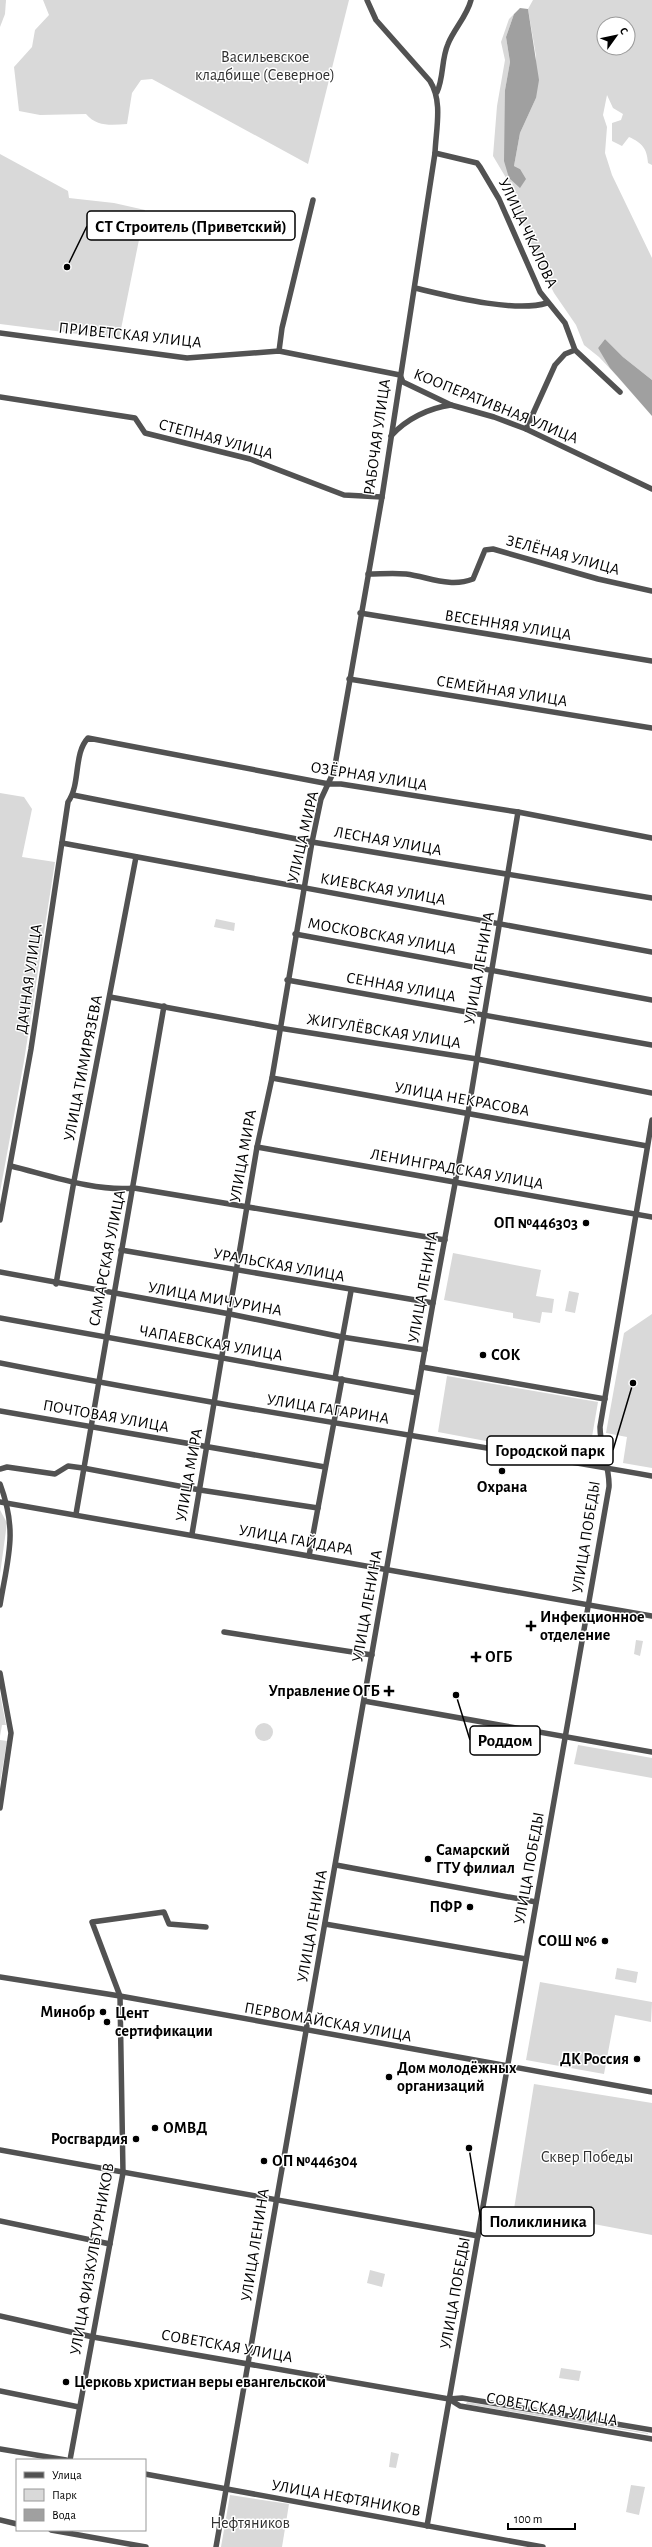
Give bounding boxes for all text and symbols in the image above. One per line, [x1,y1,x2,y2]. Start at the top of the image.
north arrow [596,16,636,56]
text: С [618,25,630,36]
park label: Васильевское кладбище (Северное) [195,49,335,83]
street label: УЛИЦА ЧКАЛОВА [496,176,561,291]
callout: СТ Строитель (Приветский) [87,211,295,240]
text: СТ Строитель (Приветский) [95,218,287,235]
street label: ПРИВЕТСКАЯ УЛИЦА [58,320,203,351]
street label: КООПЕРАТИВНАЯ УЛИЦА [411,366,581,447]
street label: РАБОЧАЯ УЛИЦА [361,377,393,496]
street label: СТЕПНАЯ УЛИЦА [157,416,275,462]
street label: ЗЕЛЁНАЯ УЛИЦА [505,530,623,578]
street label: ВЕСЕННЯЯ УЛИЦА [443,607,573,643]
street label: СЕМЕЙНАЯ УЛИЦА [435,672,569,709]
street label: ОЗЁРНАЯ УЛИЦА [309,757,429,793]
street label: УЛИЦА МИРА [285,789,322,885]
street label: ЛЕСНАЯ УЛИЦА [333,824,444,858]
street label: КИЕВСКАЯ УЛИЦА [319,870,448,908]
street label: УЛИЦА ЛЕНИНА [461,910,497,1025]
street label: МОСКОВСКАЯ УЛИЦА [306,915,458,957]
street label: ДАЧНАЯ УЛИЦА [13,922,45,1035]
street label: СЕННАЯ УЛИЦА [345,969,458,1005]
street label: УЛИЦА ТИМИРЯЗЕВА [61,993,105,1142]
street label: ЖИГУЛЁВСКАЯ УЛИЦА [306,1009,463,1051]
street label: УЛИЦА НЕКРАСОВА [393,1079,531,1119]
street label: УЛИЦА МИРА [227,1108,259,1204]
street label: ЛЕНИНГРАДСКАЯ УЛИЦА [369,1146,545,1192]
street label: САМАРСКАЯ УЛИЦА [86,1188,128,1328]
place label: ОП №446303 [494,1215,578,1231]
marker: ОП №446303 [581,1218,591,1228]
street label: УЛИЦА ЛЕНИНА [405,1229,441,1344]
street label: УРАЛЬСКАЯ УЛИЦА [212,1246,347,1285]
street label: УЛИЦА МИЧУРИНА [147,1279,284,1319]
street label: ЧАПАЕВСКАЯ УЛИЦА [138,1322,285,1364]
place label: СОК [491,1347,521,1363]
marker: СОК [478,1350,488,1360]
street label: УЛИЦА ГАГАРИНА [266,1391,391,1427]
street label: ПОЧТОВАЯ УЛИЦА [42,1397,171,1435]
street label: УЛИЦА МИРА [173,1427,205,1523]
callout: Городской парк [487,1436,613,1465]
text: Городской парк [495,1442,606,1459]
marker: Охрана [497,1466,507,1476]
place label: Охрана [477,1479,528,1495]
street label: УЛИЦА ПОБЕДЫ [569,1480,603,1594]
street label: УЛИЦА ГАЙДАРА [237,1521,355,1558]
street label: УЛИЦА ЛЕНИНА [349,1548,385,1663]
place label: Инфекционное отделение [540,1609,645,1643]
marker: Инфекционное отделение [525,1620,537,1632]
place label: ОГБ [485,1649,513,1665]
marker: ОГБ [470,1651,482,1663]
place label: Управление ОГБ [269,1683,380,1699]
marker: Управление ОГБ [383,1685,395,1697]
callout: Роддом [470,1726,540,1755]
text: Роддом [478,1732,532,1749]
street label: УЛИЦА ПОБЕДЫ [511,1811,547,1925]
place label: Самарский ГТУ филиал [436,1842,515,1876]
marker: Самарский ГТУ филиал [423,1854,433,1864]
street label: УЛИЦА ЛЕНИНА [294,1868,330,1983]
place label: ПФР [430,1899,462,1915]
marker: ПФР [465,1902,475,1912]
place label: СОШ №6 [538,1933,597,1949]
marker: СОШ №6 [600,1936,610,1946]
street label: ПЕРВОМАЙСКАЯ УЛИЦА [243,1998,414,2045]
place label: Минобр [40,2004,95,2020]
place label: Цент сертификации [115,2005,213,2039]
marker: Минобр [98,2007,108,2017]
marker: Цент сертификации [102,2017,112,2027]
place label: ДК Россия [560,2051,629,2067]
marker: ДК Россия [632,2054,642,2064]
place label: Дом молодёжных организаций [397,2060,517,2094]
marker: Дом молодёжных организаций [384,2072,394,2082]
place label: ОМВД [163,2120,207,2136]
marker: ОМВД [150,2123,160,2133]
place label: Росгвардия [51,2131,128,2147]
marker: Росгвардия [131,2134,141,2144]
park label: Сквер Победы [541,2149,633,2165]
place label: ОП №446304 [272,2153,358,2169]
marker: ОП №446304 [259,2156,269,2166]
street label: УЛИЦА ФИЗКУЛЬТУРНИКОВ [67,2162,117,2356]
street label: УЛИЦА ЛЕНИНА [238,2187,272,2302]
callout: Поликлиника [481,2207,594,2236]
text: Поликлиника [489,2213,587,2230]
street label: УЛИЦА ПОБЕДЫ [437,2236,473,2350]
street label: СОВЕТСКАЯ УЛИЦА [160,2327,295,2366]
place label: Церковь христиан веры евангельской [74,2374,326,2390]
marker: Церковь христиан веры евангельской [61,2377,71,2387]
street label: СОВЕТСКАЯ УЛИЦА [485,2390,620,2429]
legend [16,2459,146,2531]
text: Улица [52,2469,82,2481]
street label: УЛИЦА НЕФТЯНИКОВ [270,2477,422,2519]
text: Парк [52,2489,77,2501]
scale bar [508,2505,575,2531]
text: Вода [52,2509,76,2521]
text: 100 m [514,2513,542,2525]
park label: Нефтяников [210,2515,290,2531]

